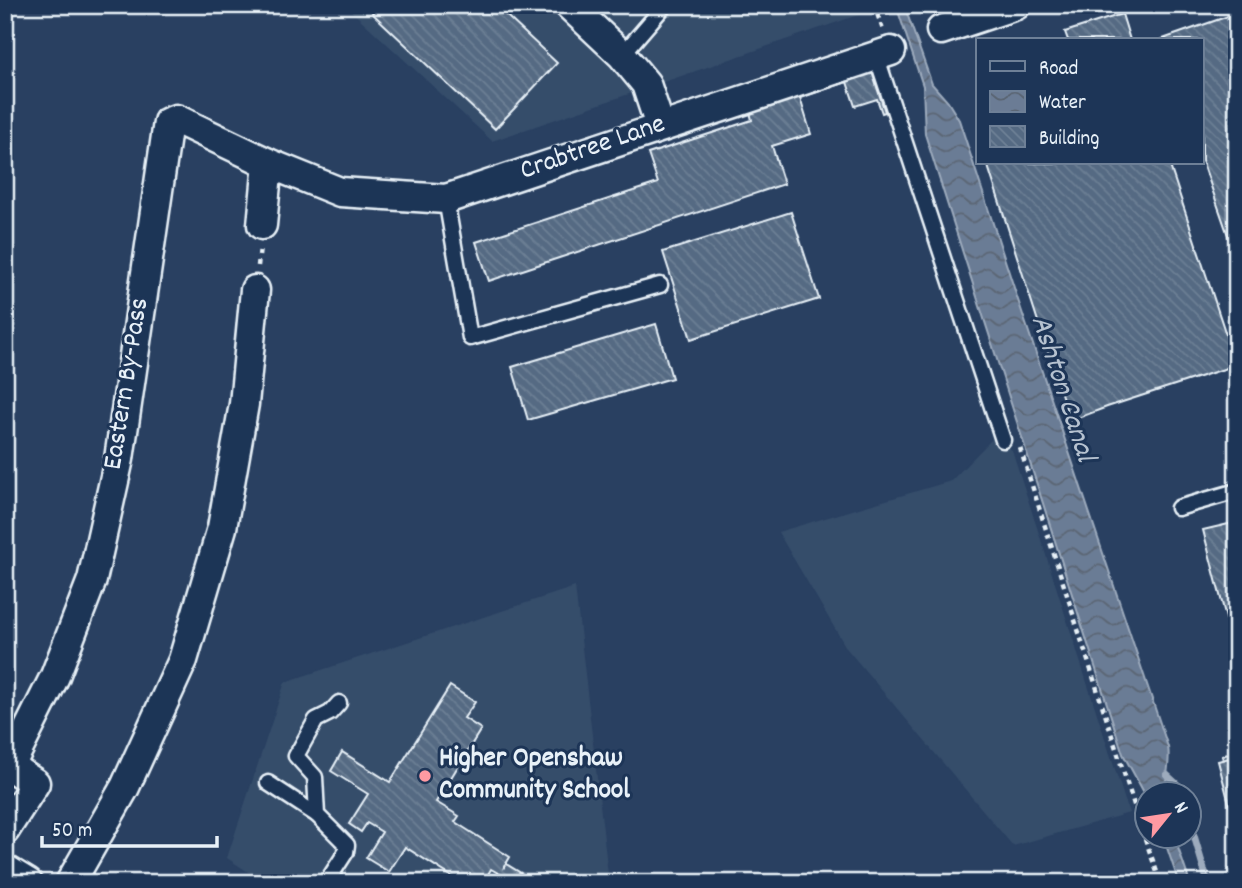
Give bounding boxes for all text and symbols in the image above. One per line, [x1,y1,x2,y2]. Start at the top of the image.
legend [976,38,1204,164]
text: Road [1039,55,1078,85]
text: Water [1039,89,1086,119]
street label: Crabtree Lane [515,105,671,193]
text: Building [1039,125,1099,155]
street label: Eastern By-Pass [95,295,161,473]
water label: Ashton Canal [1017,310,1106,471]
place label: Higher Openshaw Community School [439,740,630,812]
marker: Higher Openshaw Community School [417,768,433,784]
north arrow [1134,780,1204,850]
text: N [1166,797,1194,819]
scale bar [42,804,217,848]
text: 50 m [52,817,92,847]

